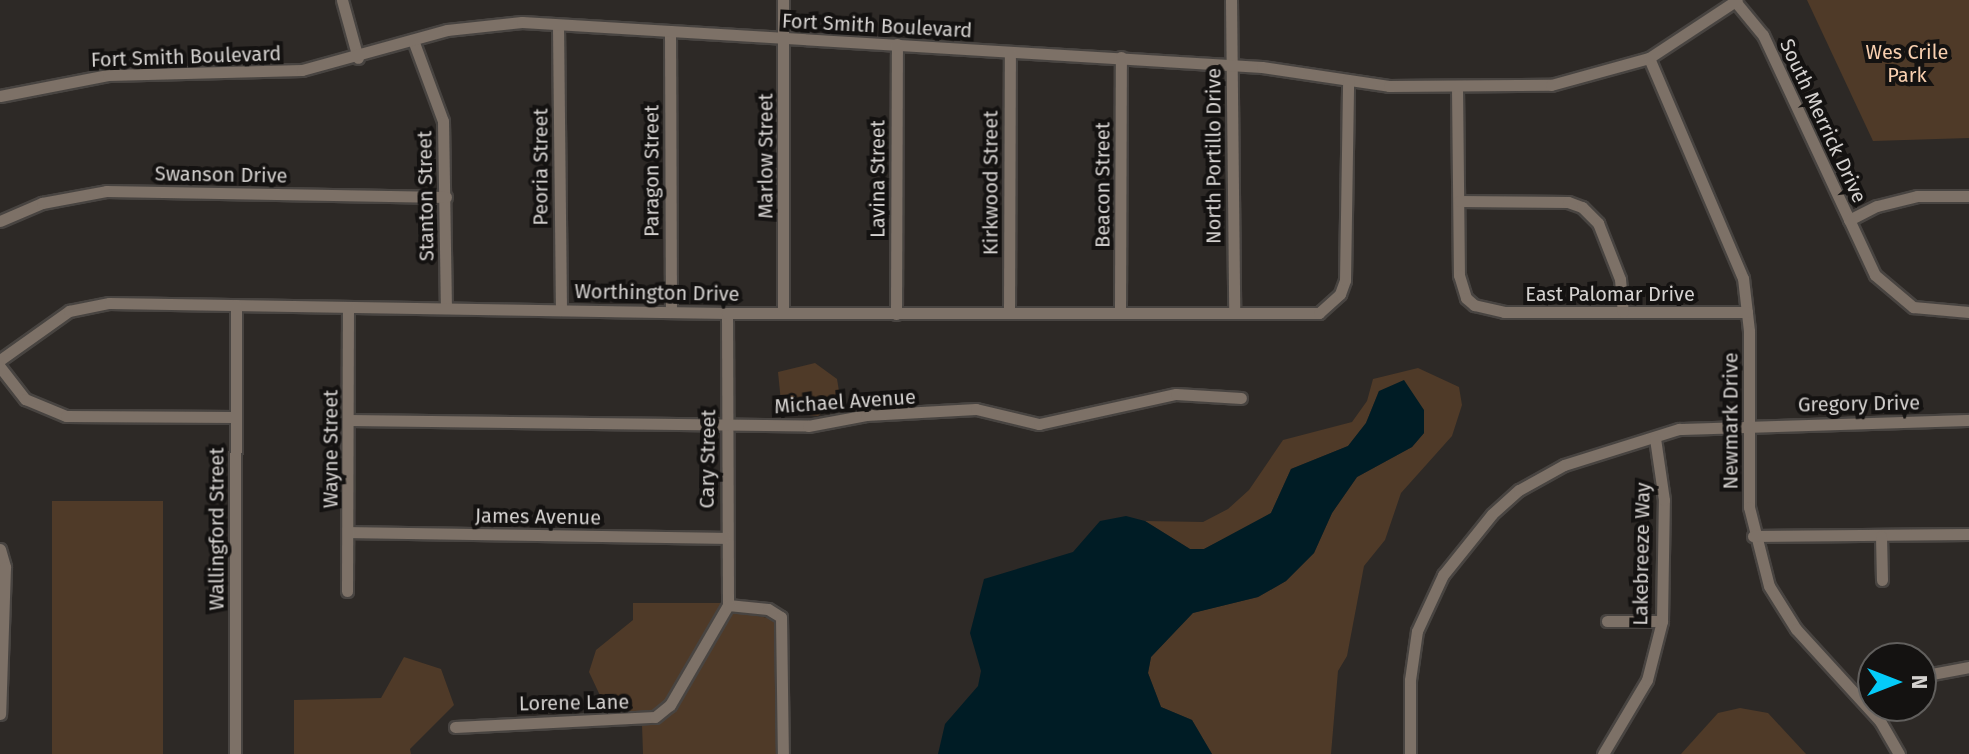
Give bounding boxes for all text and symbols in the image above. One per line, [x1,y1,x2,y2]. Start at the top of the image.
street label: Fort Smith Boulevard [781,9,973,43]
street label: South Merrick Drive [1775,35,1871,207]
park label: Wes Crile Park [1866,40,1948,87]
street label: Fort Smith Boulevard [90,42,282,72]
street label: North Portillo Drive [1202,68,1226,244]
street label: Marlow Street [754,93,778,219]
street label: Paragon Street [640,105,664,237]
street label: Peoria Street [529,108,553,226]
street label: Kirkwood Street [979,111,1003,255]
street label: Lavina Street [866,120,890,238]
street label: Beacon Street [1091,122,1115,248]
street label: Stanton Street [413,131,439,261]
street label: Swanson Drive [155,162,287,188]
street label: Worthington Drive [574,280,740,306]
street label: East Palomar Drive [1525,282,1695,306]
street label: Newmark Drive [1719,352,1743,490]
street label: Michael Avenue [773,385,917,419]
street label: Wayne Street [319,390,343,508]
street label: Gregory Drive [1798,391,1920,417]
street label: Cary Street [695,409,721,509]
street label: Wallingford Street [205,448,229,610]
street label: Lakebreeze Way [1629,482,1655,626]
street label: James Avenue [475,504,601,530]
north arrow [1857,642,1937,722]
text: N [1906,675,1933,689]
street label: Lorene Lane [519,690,629,716]

